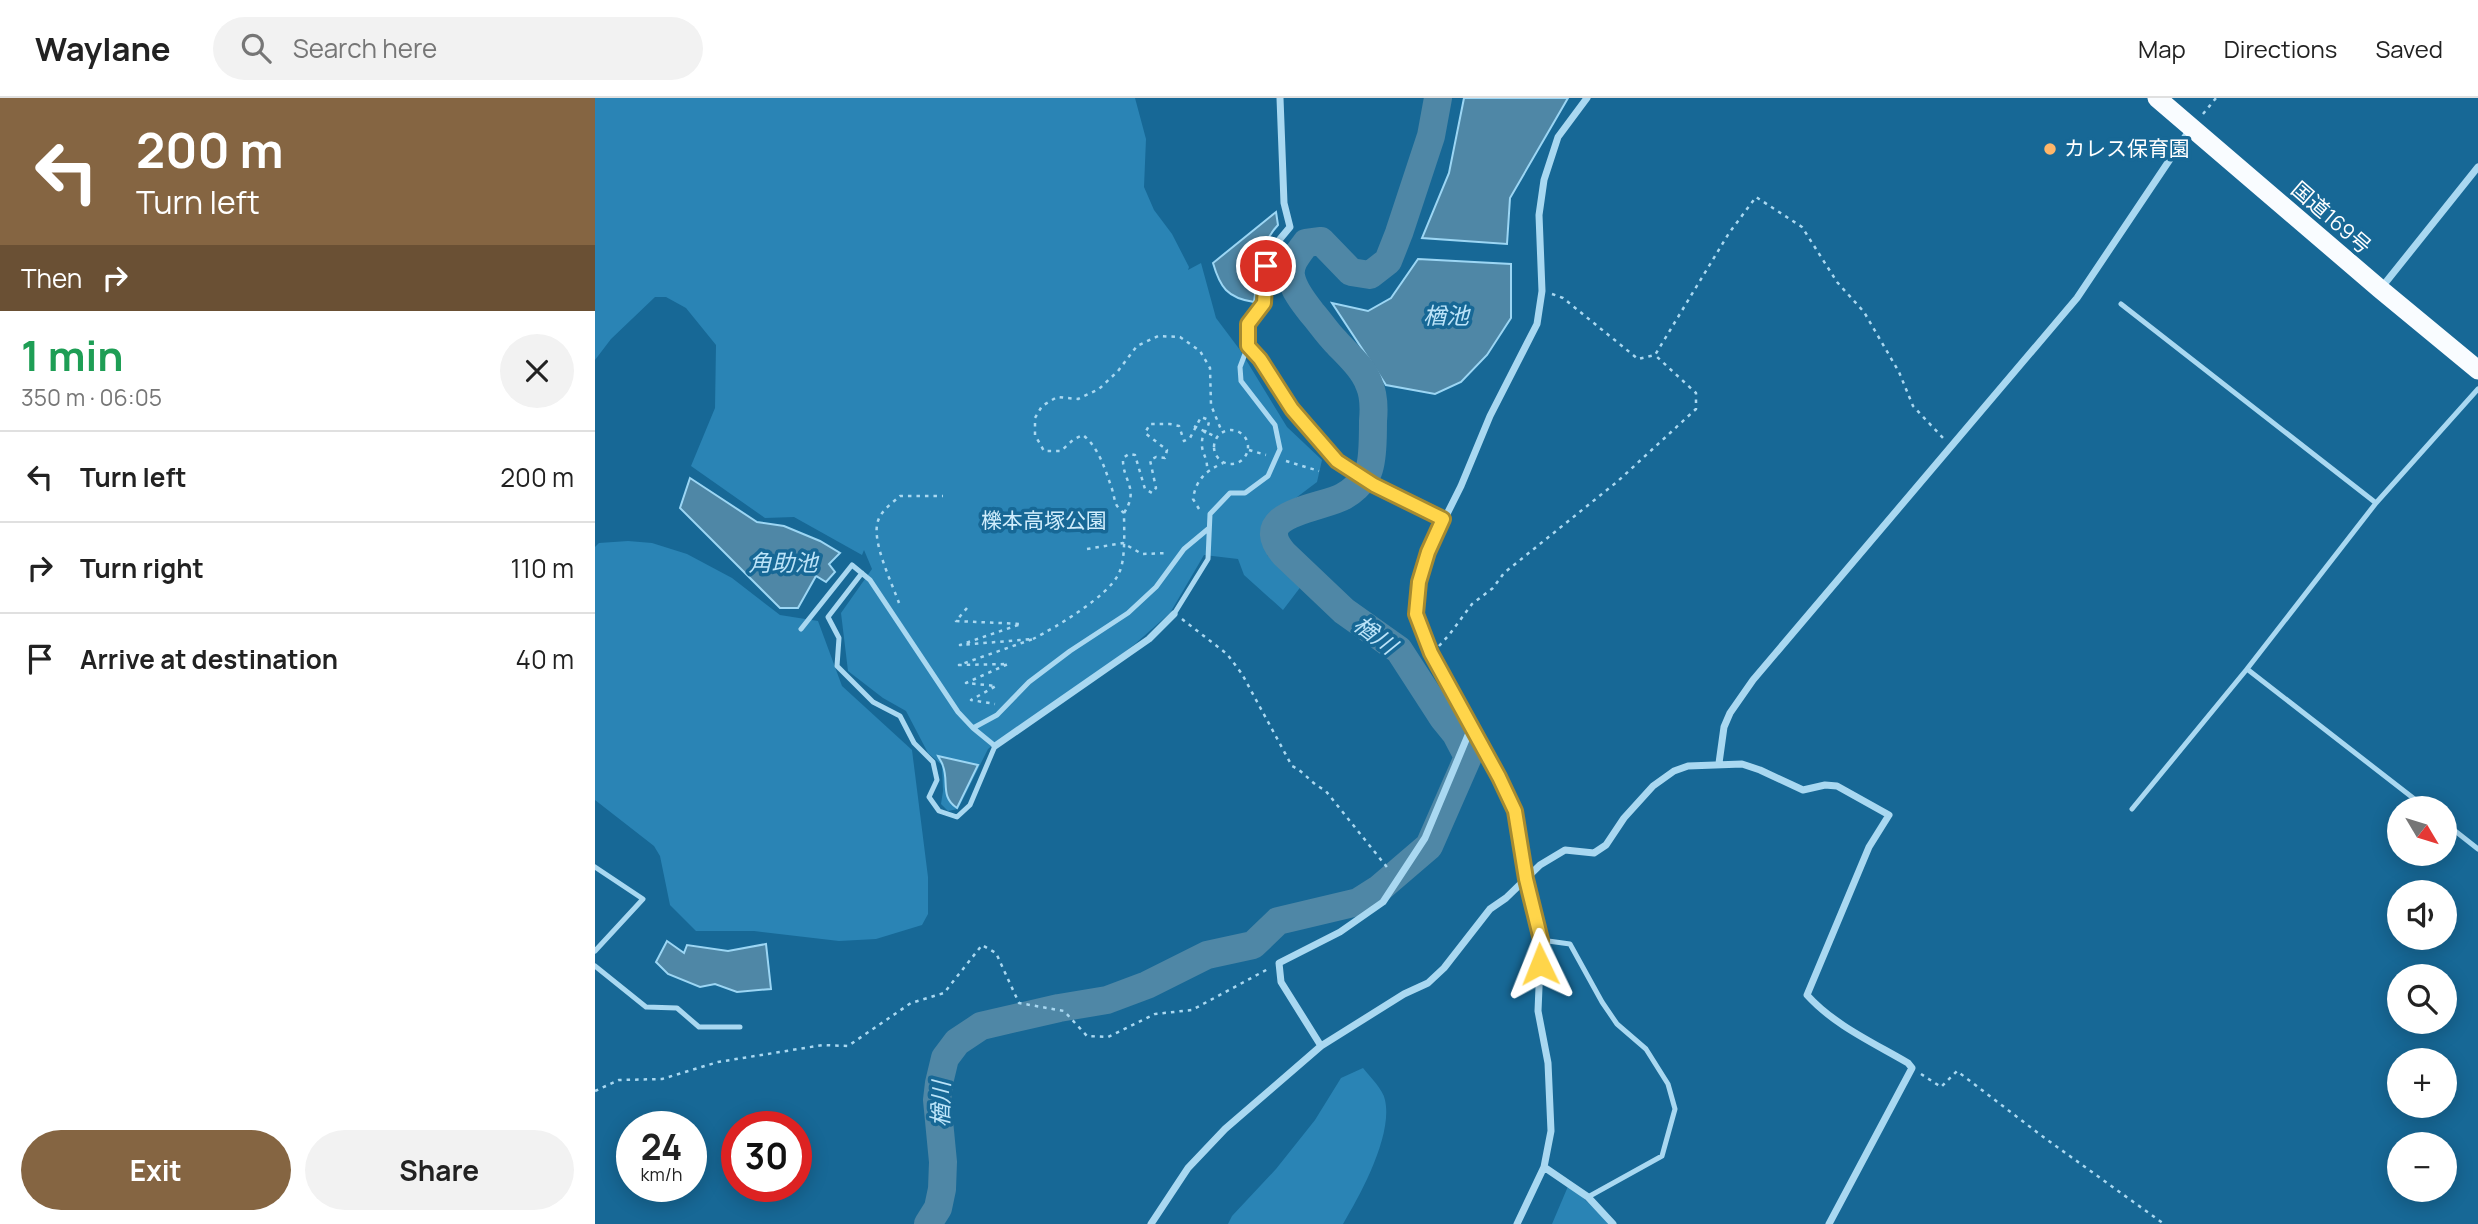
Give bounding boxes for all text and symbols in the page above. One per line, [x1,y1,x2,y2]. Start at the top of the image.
search box [213,17,703,80]
text: Waylane [35,26,171,71]
icon: search [237,29,275,67]
text: Search here [293,30,437,66]
text: Map [2138,32,2186,65]
text: Directions [2224,32,2337,65]
text: Saved [2375,32,2443,65]
text: 200 m [136,116,284,183]
icon: left [21,126,112,217]
place label: カレス保育園 [2064,134,2190,162]
marker: カレス保育園 [2042,141,2058,157]
street label: 国道169号 [2286,175,2377,260]
text: Turn left [136,180,260,224]
pin [1236,236,1296,296]
icon: arrive [1247,247,1285,285]
icon: right [96,259,134,297]
text: Then [21,260,82,296]
water label: 楢池 [1423,299,1471,331]
text: 1 min [21,326,124,384]
button: close [500,334,574,408]
text: 350 m · 06:05 [21,381,162,413]
icon: left [21,458,59,496]
text: Turn left [80,459,187,495]
text: 200 m [500,459,574,495]
park label: 櫟本高塚公園 [981,506,1107,534]
water label: 角助池 [749,546,820,578]
icon: right [21,549,59,587]
text: Turn right [80,550,204,586]
text: 110 m [511,550,574,586]
water label: 楢川 [1348,608,1406,663]
icon: arrive [21,640,59,678]
text: Arrive at destination [80,641,338,677]
text: 40 m [516,641,574,677]
north arrow [2387,796,2457,866]
map controls [2387,796,2457,1202]
button: sound [2387,880,2457,950]
position arrow [1503,927,1577,1001]
button: search [2387,964,2457,1034]
button: + [2387,1048,2457,1118]
water label: 楢川 [924,1078,956,1127]
speed limit sign: 30 [721,1111,812,1202]
text: 24 [641,1123,682,1171]
button: Exit [21,1130,291,1210]
button: Share [305,1130,574,1210]
button: − [2387,1132,2457,1202]
text: km/h [641,1162,682,1186]

